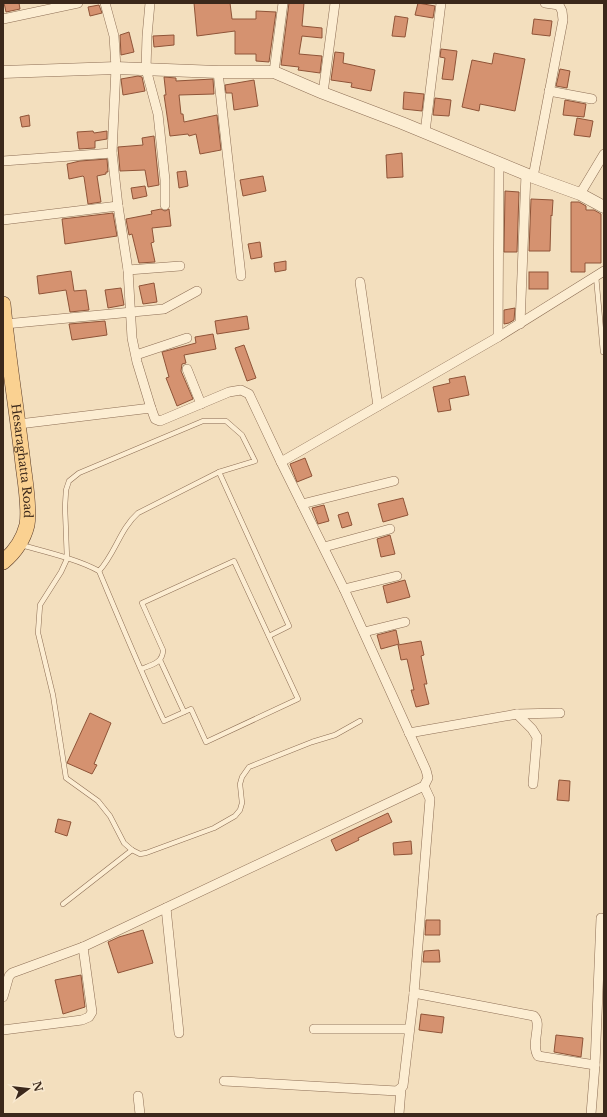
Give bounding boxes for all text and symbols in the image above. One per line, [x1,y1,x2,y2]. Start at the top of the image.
street label: Hesaraghatta Road [8,403,36,518]
north arrow [8,1069,48,1109]
text: N [30,1080,46,1094]

